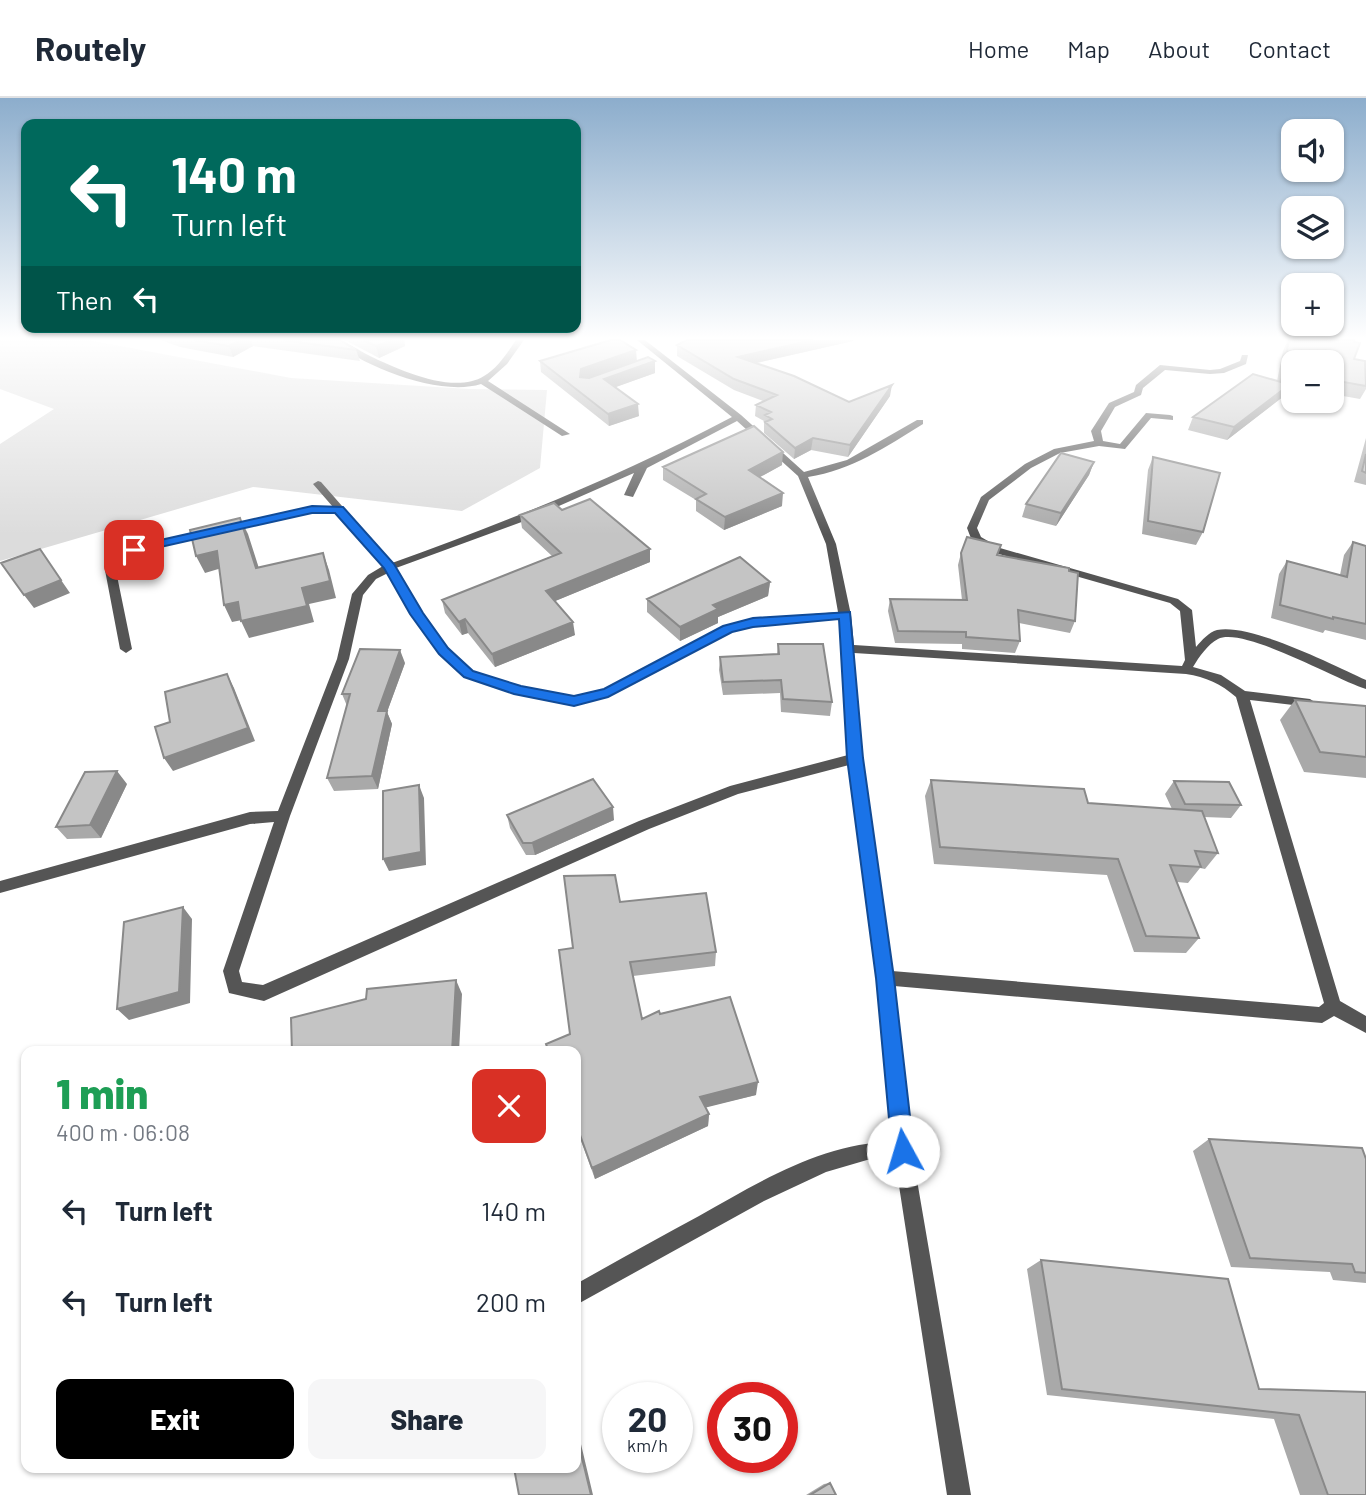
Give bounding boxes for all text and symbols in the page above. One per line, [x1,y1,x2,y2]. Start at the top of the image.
text: Routely [35,28,146,68]
text: Home [968,34,1029,63]
text: Map [1067,34,1110,63]
text: About [1148,34,1210,63]
text: Contact [1248,34,1331,63]
map controls [1281,119,1344,413]
button: sound [1281,119,1344,182]
text: 140 m [171,144,297,203]
icon: left [56,147,147,238]
button: layers [1281,196,1344,259]
text: Turn left [171,204,288,242]
button: + [1281,273,1344,336]
icon: left [127,280,165,318]
text: Then [56,284,113,315]
button: − [1281,350,1344,413]
pin [104,520,164,580]
icon: arrive [115,531,153,569]
text: 1 min [56,1067,148,1117]
button: close [472,1069,546,1143]
position arrow [866,1114,940,1188]
text: 400 m · 06:08 [56,1118,190,1146]
icon: left [56,1192,94,1230]
text: Turn left [115,1195,213,1226]
text: 140 m [481,1195,546,1226]
icon: left [56,1283,94,1321]
text: Turn left [115,1286,213,1317]
text: 200 m [476,1286,546,1317]
button: Exit [56,1379,294,1459]
button: Share [308,1379,546,1459]
speed limit sign: 30 [707,1382,798,1473]
text: 20 [628,1397,667,1439]
text: km/h [627,1434,668,1456]

